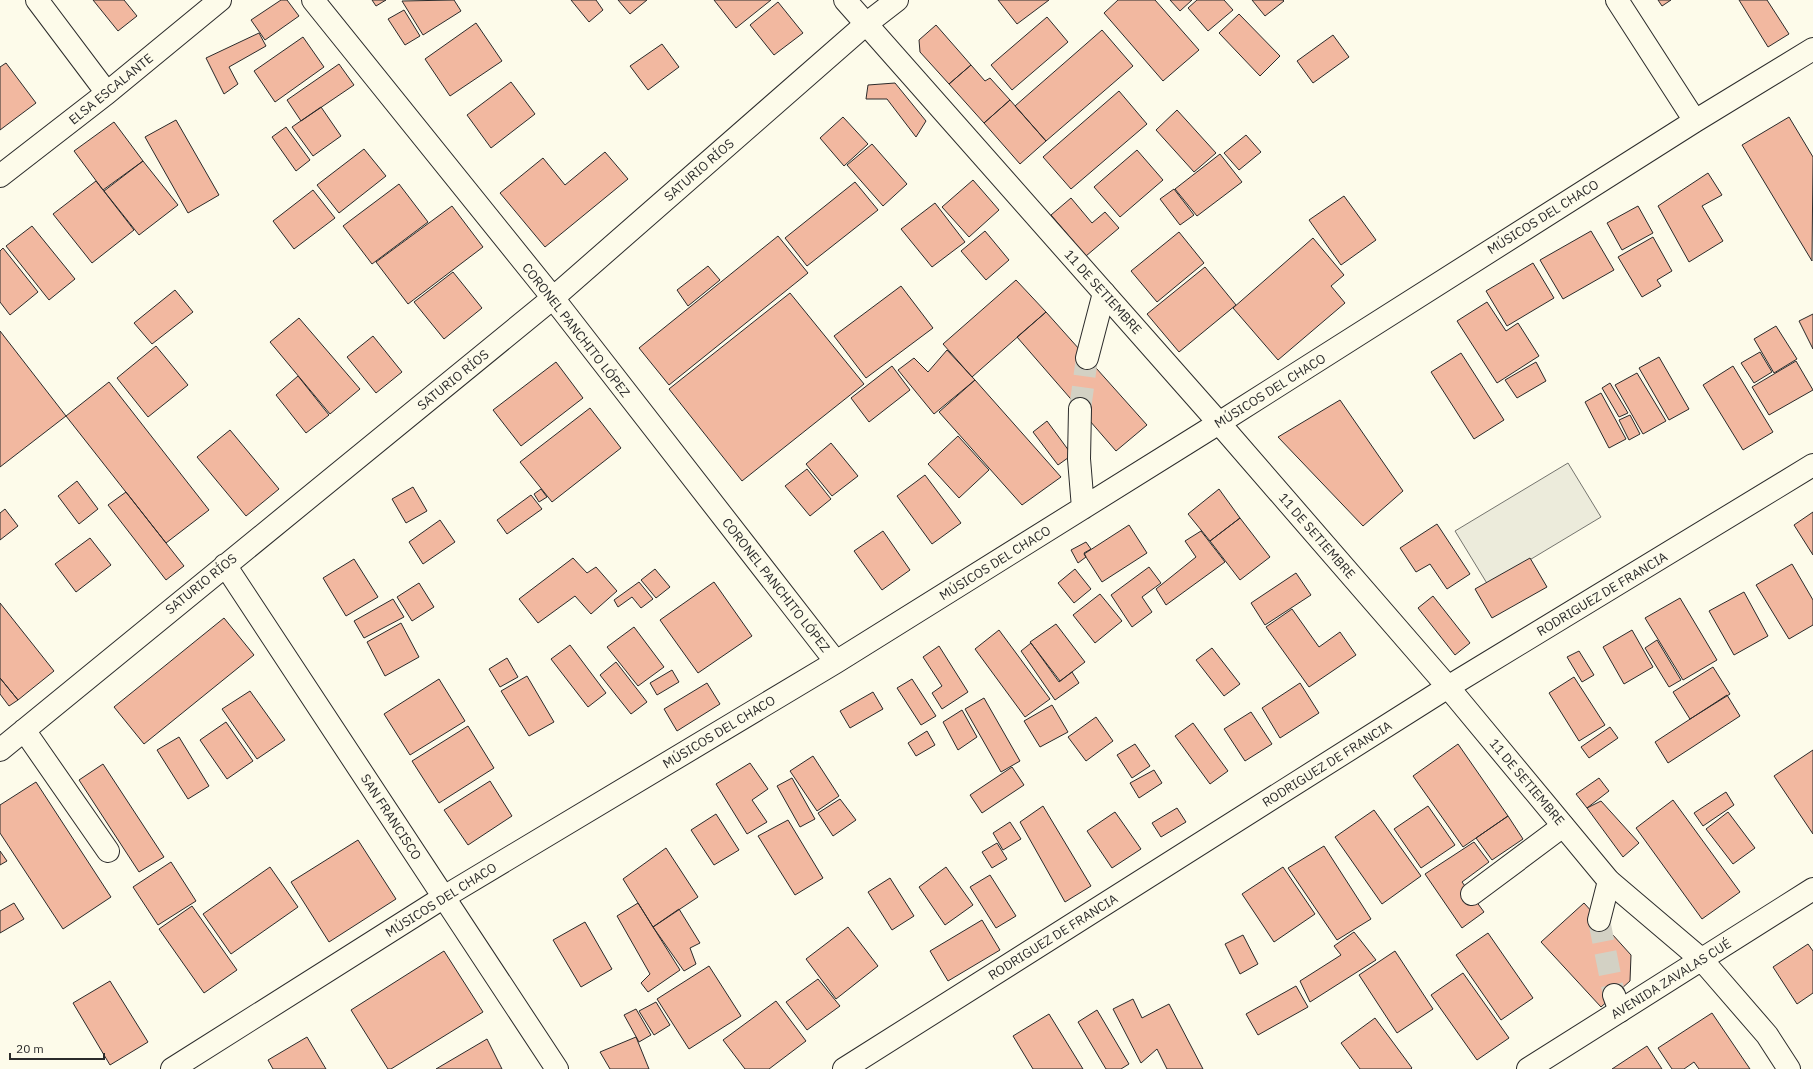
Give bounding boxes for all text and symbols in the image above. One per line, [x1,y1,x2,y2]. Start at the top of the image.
street label: ELSA ESCALANTE [65,50,157,128]
street label: SATURIO RÍOS [660,135,738,205]
street label: MÚSICOS DEL CHACO [1484,176,1602,258]
street label: 11 DE SETIEMBRE [1060,246,1146,338]
street label: CORONEL PANCHITO LÓPEZ [518,259,634,401]
street label: SATURIO RÍOS [414,346,492,414]
street label: MÚSICOS DEL CHACO [1211,350,1329,432]
street label: 11 DE SETIEMBRE [1275,490,1359,582]
street label: CORONEL PANCHITO LÓPEZ [718,514,834,656]
street label: MÚSICOS DEL CHACO [936,522,1054,604]
street label: RODRIGUEZ DE FRANCIA [1533,548,1671,640]
street label: SATURIO RÍOS [162,550,240,618]
street label: MÚSICOS DEL CHACO [660,692,778,772]
street label: RODRIGUEZ DE FRANCIA [1259,717,1396,811]
street label: 11 DE SETIEMBRE [1486,735,1568,829]
street label: SAN FRANCISCO [357,771,425,863]
street label: MÚSICOS DEL CHACO [382,859,500,941]
street label: RODRIGUEZ DE FRANCIA [985,890,1122,984]
street label: AVENIDA ZAVALAS CUÉ [1608,935,1734,1023]
scale bar [10,1035,104,1061]
text: 20 m [16,1041,44,1056]

